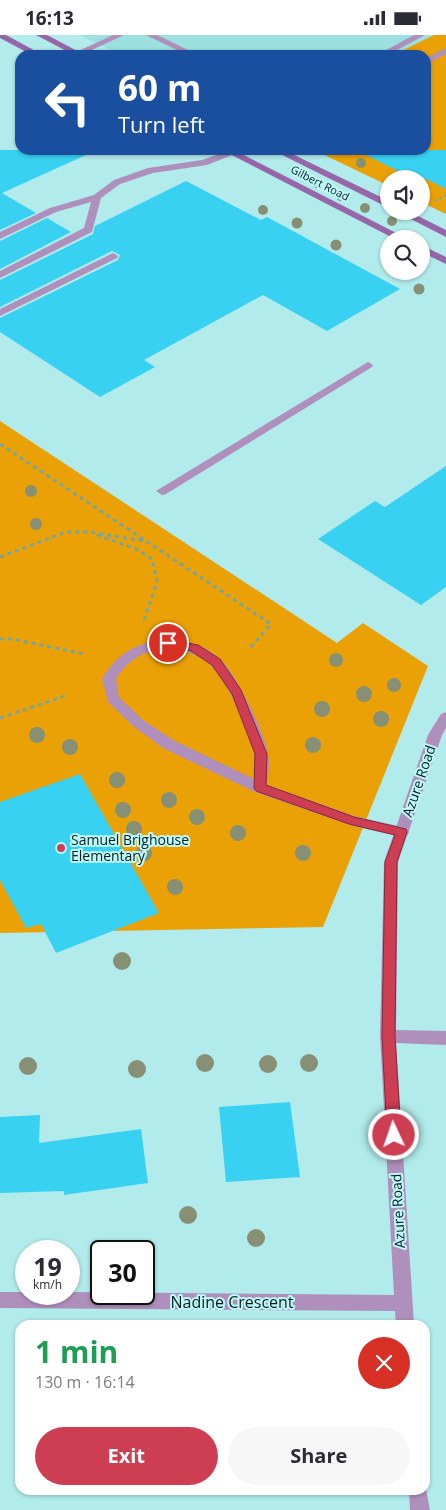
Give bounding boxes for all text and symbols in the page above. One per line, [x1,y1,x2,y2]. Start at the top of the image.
text: 16:13 [25,5,74,31]
text: 60 m [118,64,201,111]
icon: left [35,70,100,135]
text: Turn left [118,109,205,139]
street label: Gilbert Road [288,161,352,204]
map controls [380,170,430,280]
button: sound [380,170,430,220]
button: search [380,230,430,280]
pin [147,622,189,664]
icon: arrive [154,629,182,657]
street label: Azure Road [397,742,440,819]
place label: Samuel Brighouse Elementary [71,830,189,865]
marker: Samuel Brighouse Elementary [55,842,67,854]
position arrow [367,1108,419,1160]
street label: Azure Road [386,1173,409,1249]
speed limit sign: 30 [90,1240,155,1305]
text: 19 [33,1249,62,1283]
text: km/h [33,1276,62,1293]
street label: Nadine Crescent [170,1291,294,1313]
text: 1 min [35,1331,118,1372]
button: close [358,1337,410,1389]
text: 130 m · 16:14 [35,1371,135,1393]
button: Exit [35,1427,218,1485]
button: Share [228,1427,410,1485]

